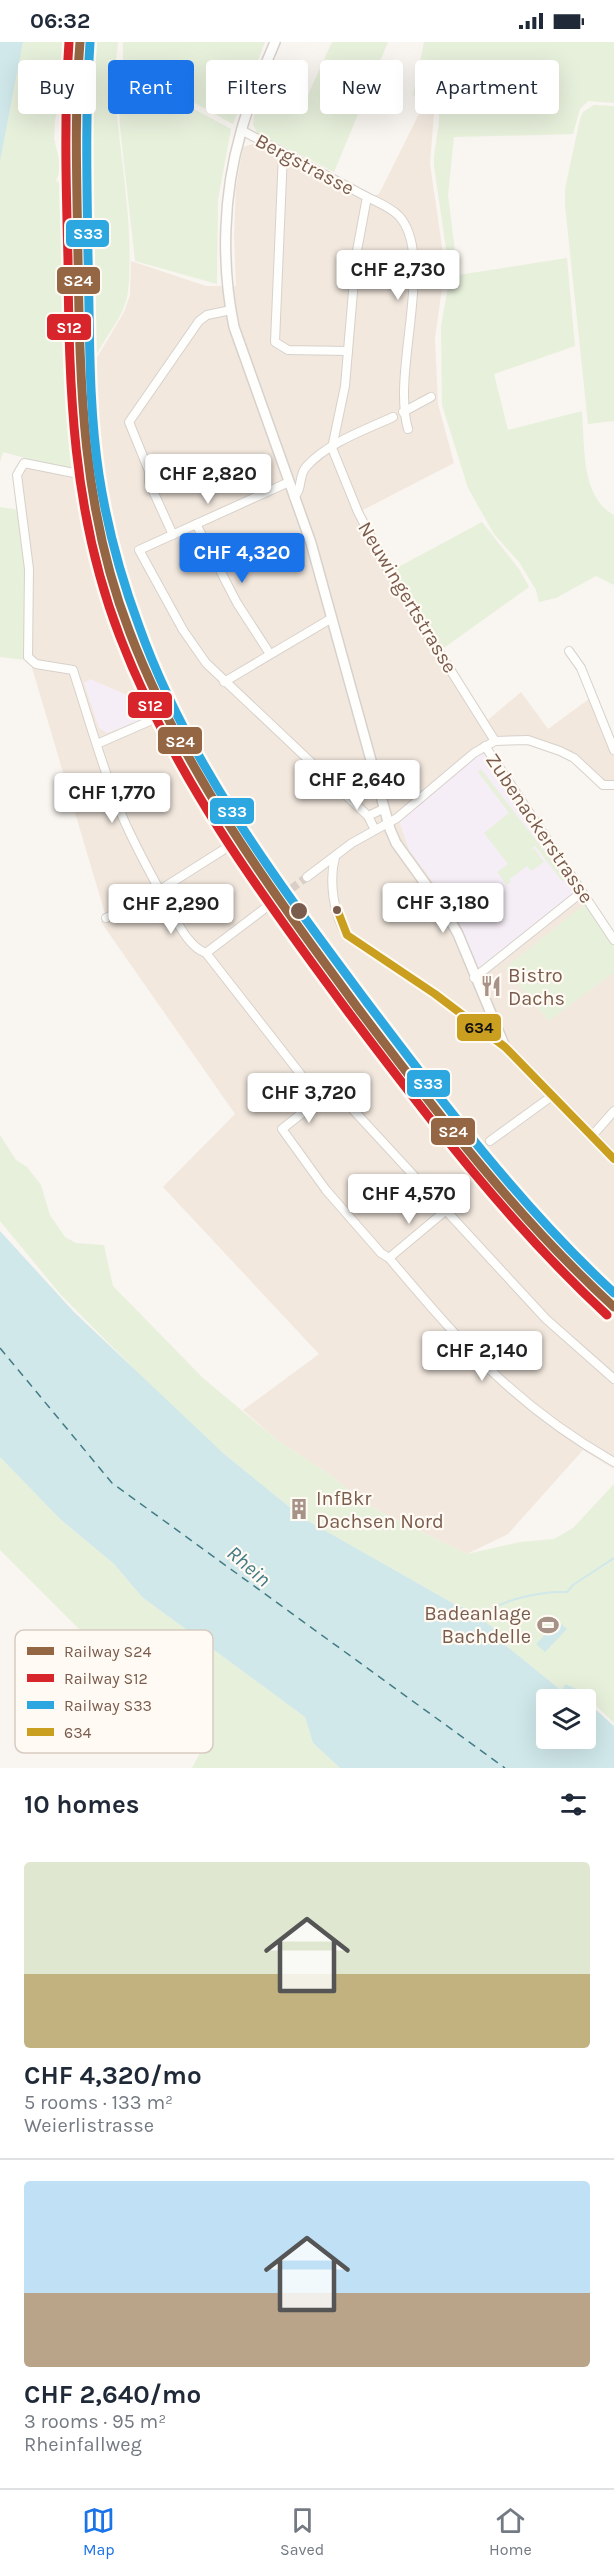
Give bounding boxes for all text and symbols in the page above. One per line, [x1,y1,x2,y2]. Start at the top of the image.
text: 06:32 [30,8,90,34]
chip: Buy [18,60,96,114]
chip: Rent [108,60,194,114]
chip: Filters [206,60,308,114]
chip: New [320,60,403,114]
chip: Apartment [415,60,559,114]
street label: Bergstrasse [251,129,358,200]
line badge: S33 [65,219,110,248]
text: S33 [73,224,103,243]
pin: CHF 2,730 [329,250,467,301]
text: CHF 2,730 [351,258,445,281]
line badge: S24 [56,266,101,295]
text: S24 [63,271,93,290]
line badge: S12 [46,313,92,341]
text: S12 [56,318,82,337]
pin: CHF 2,820 [139,454,277,505]
text: CHF 2,820 [159,462,257,485]
street label: Neuwingertstrasse [353,517,462,677]
pin: CHF 4,320 [173,533,311,584]
text: CHF 4,320 [194,541,290,564]
line badge: S12 [127,691,173,719]
text: S12 [137,696,163,715]
line badge: S24 [157,726,203,755]
text: S24 [165,732,195,751]
street label: Zubenackerstrasse [481,749,598,908]
pin: CHF 2,640 [288,760,426,811]
text: CHF 2,640 [309,768,405,791]
pin: CHF 1,770 [43,773,181,824]
text: CHF 1,770 [68,781,156,804]
line badge: S33 [209,797,255,825]
text: S33 [217,802,247,821]
pin: CHF 3,180 [374,883,512,934]
pin: CHF 2,290 [102,884,240,935]
text: CHF 3,180 [397,891,489,914]
text: CHF 2,290 [123,892,219,915]
unlabelled marker [289,901,309,921]
unlabelled marker [331,904,343,916]
place label: Bistro Dachs [508,964,565,1010]
restaurant icon: Bistro Dachs [479,974,503,998]
line badge: 634 [456,1013,502,1042]
text: 634 [464,1018,494,1037]
line badge: S33 [406,1069,451,1098]
pin: CHF 3,720 [240,1073,378,1124]
text: S33 [413,1074,443,1093]
text: CHF 3,720 [262,1081,356,1104]
line badge: S24 [430,1117,476,1146]
text: S24 [438,1122,468,1141]
pin: CHF 4,570 [340,1174,478,1225]
text: CHF 4,570 [362,1182,456,1205]
pin: CHF 2,140 [413,1331,551,1382]
text: CHF 2,140 [436,1339,528,1362]
place label: InfBkr Dachsen Nord [316,1487,444,1533]
building icon: InfBkr Dachsen Nord [287,1497,311,1521]
water label: Rhein [222,1541,276,1591]
place label: Badeanlage Bachdelle [424,1602,531,1648]
sports icon: Badeanlage Bachdelle [536,1613,560,1637]
legend [15,1630,213,1753]
text: Railway S24 [64,1642,151,1661]
text: Railway S12 [64,1669,148,1688]
map controls [536,1689,596,1749]
button: layers [536,1689,596,1749]
text: Railway S33 [64,1696,152,1715]
text: 634 [64,1723,92,1742]
icon: filters [557,1788,590,1821]
text: 10 homes [24,1789,139,1820]
icon: home [253,1901,361,2009]
text: CHF 4,320/mo [24,2060,202,2091]
text: 5 rooms · 133 m² [24,2091,173,2114]
text: Weierlistrasse [24,2114,154,2137]
icon: home [253,2220,361,2328]
text: CHF 2,640/mo [24,2379,201,2410]
text: 3 rooms · 95 m² [24,2410,166,2433]
text: Rheinfallweg [24,2433,142,2456]
tab: Map [82,2504,115,2559]
tab: Saved [280,2504,324,2559]
tab: Home [489,2504,532,2559]

